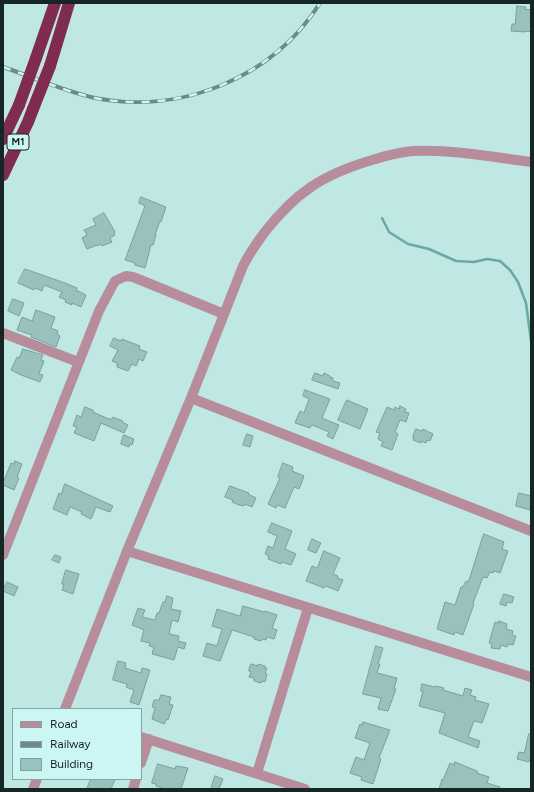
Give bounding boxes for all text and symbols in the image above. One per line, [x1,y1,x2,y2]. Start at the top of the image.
road number: M1 [7,134,29,150]
legend [12,708,142,780]
text: Road [50,717,78,731]
text: Railway [50,737,91,751]
text: Building [50,757,93,771]

